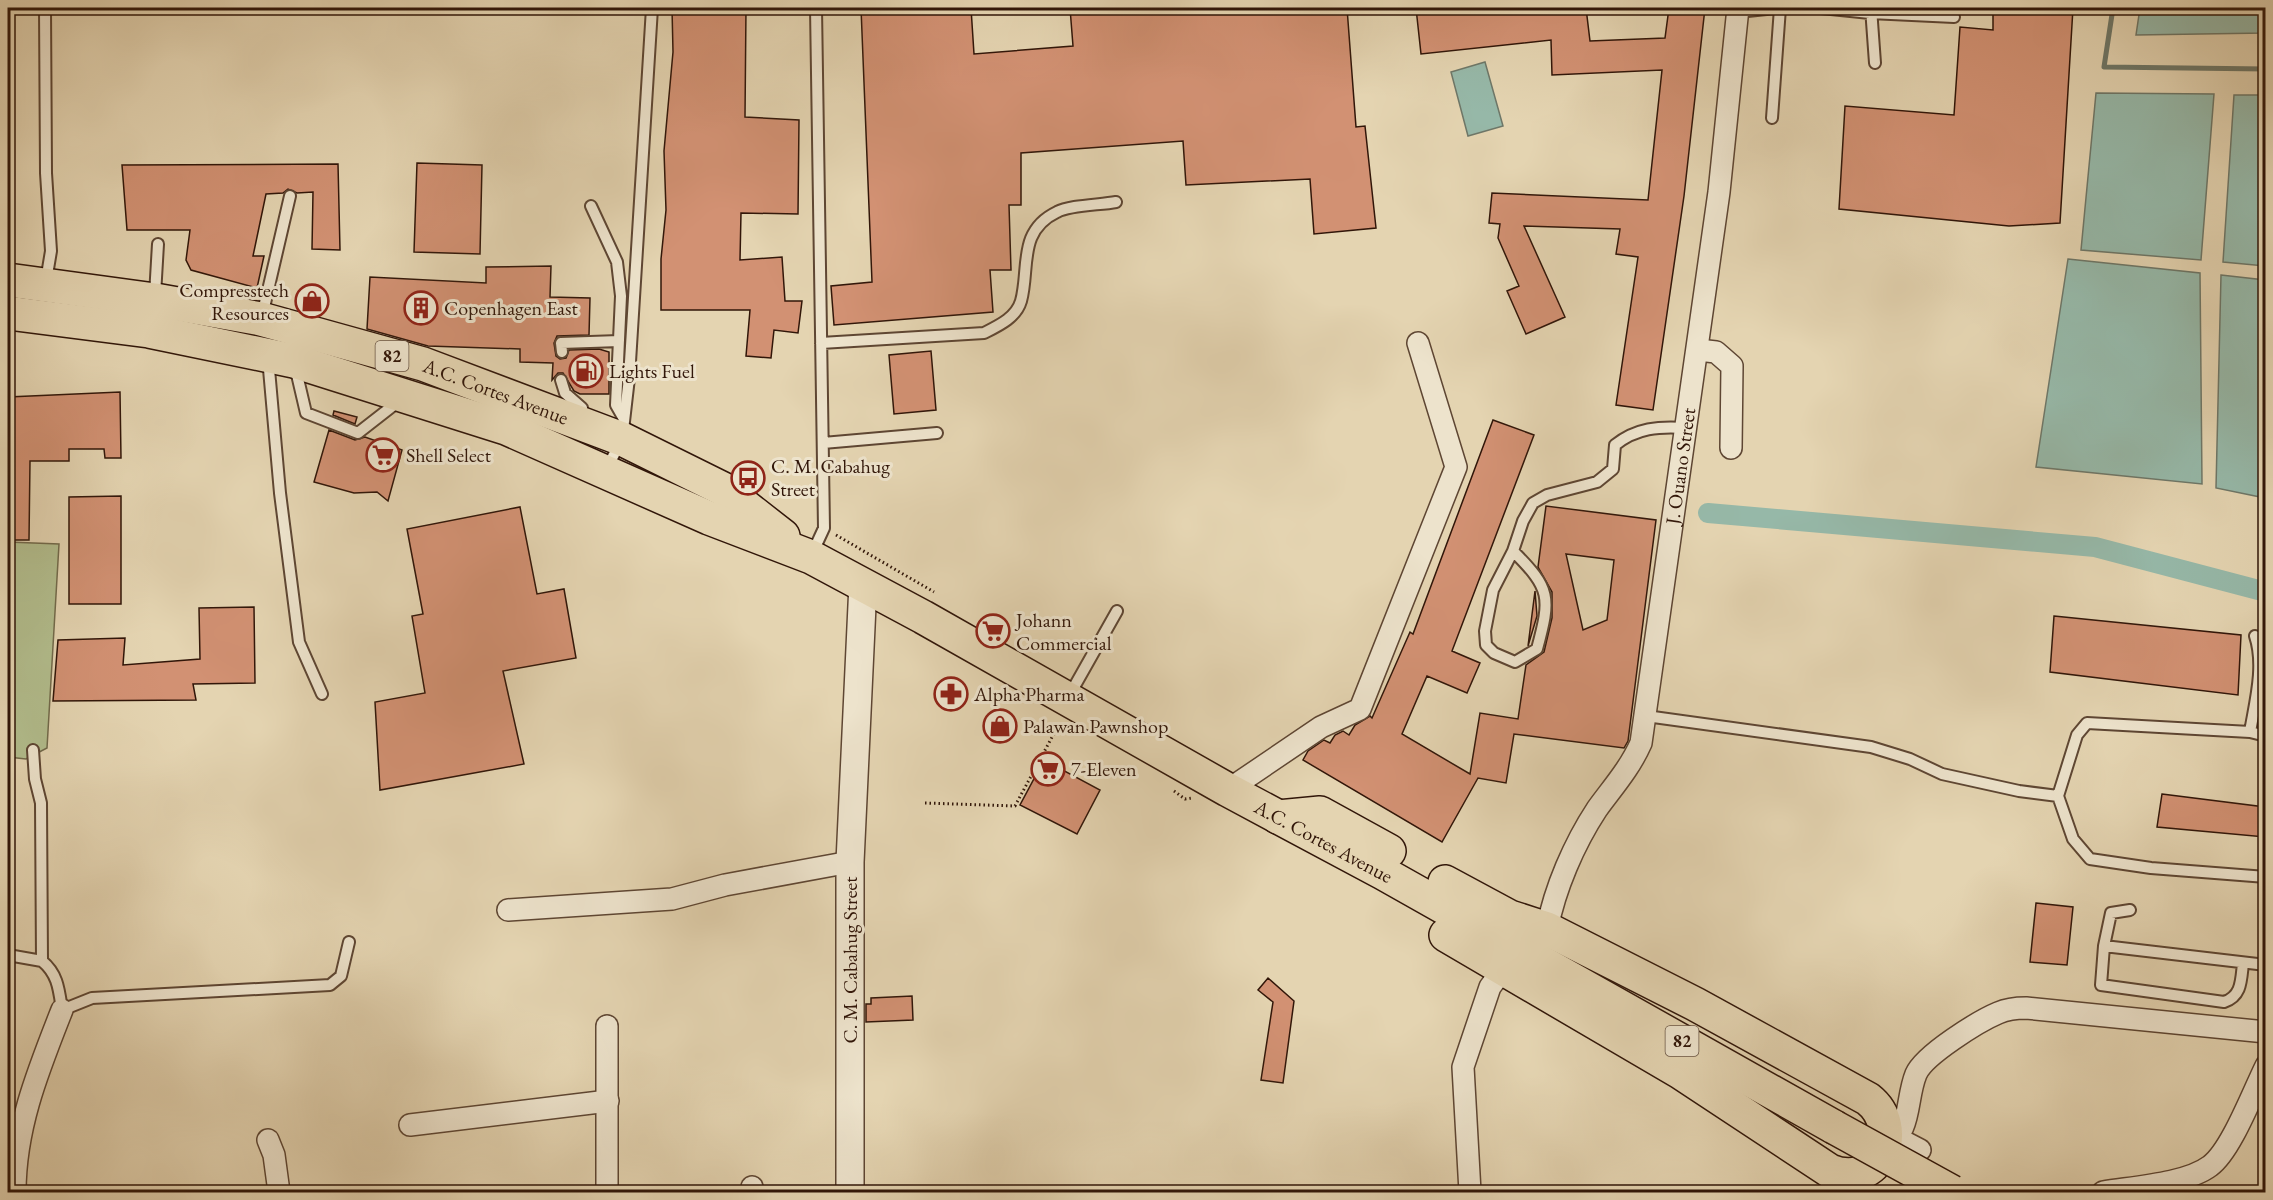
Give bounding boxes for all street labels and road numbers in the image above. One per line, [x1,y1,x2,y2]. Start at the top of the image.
road number: 82 [376,341,408,371]
street label: A.C. Cortes Avenue [418,352,572,431]
street label: J. Ouano Street [1659,405,1701,528]
street label: A.C. Cortes Avenue [1249,793,1398,889]
street label: C. M. Cabahug Street [837,876,863,1043]
road number: 82 [1666,1026,1698,1056]

